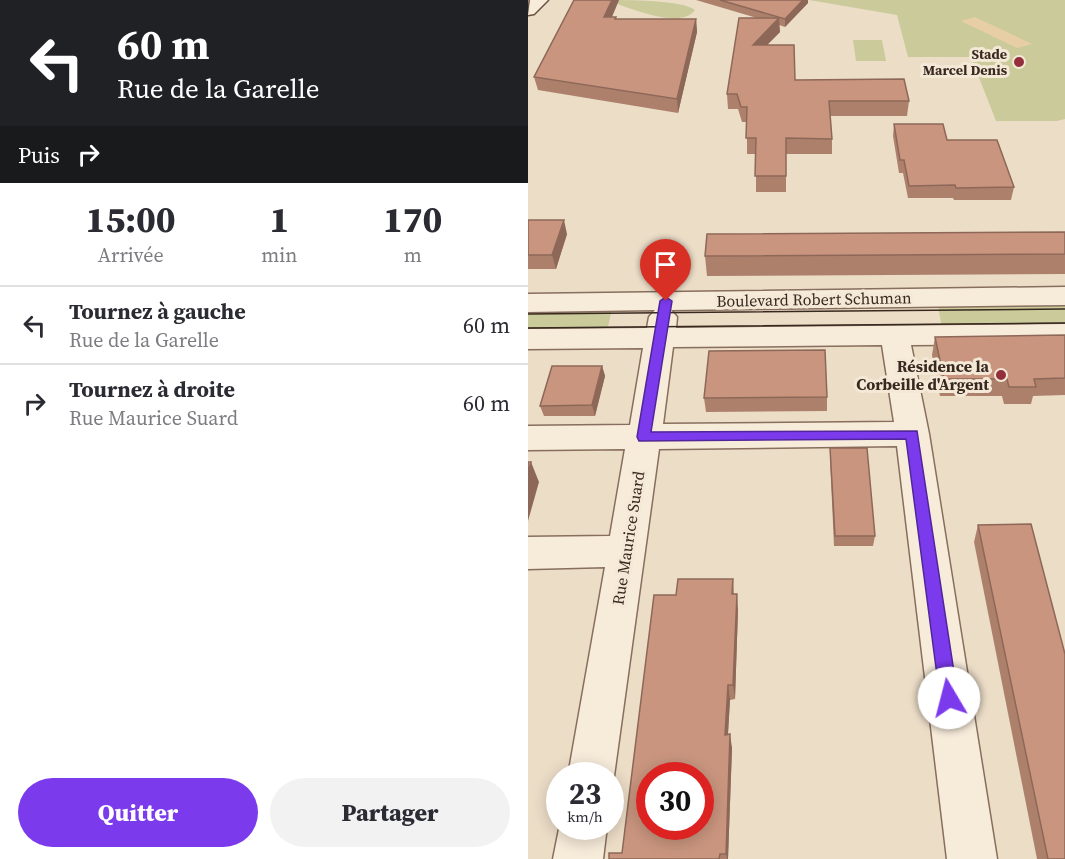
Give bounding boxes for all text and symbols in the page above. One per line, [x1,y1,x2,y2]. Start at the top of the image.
text: 60 m [117,15,210,73]
icon: left [18,24,96,102]
place label: Stade Marcel Denis [923,44,1008,80]
marker: Stade Marcel Denis [1012,55,1026,69]
text: Rue de la Garelle [117,70,320,107]
icon: right [72,138,105,171]
text: Puis [18,140,60,170]
text: 15:00 [86,195,176,244]
text: 1 [269,195,289,244]
text: 170 [383,195,442,244]
pin [640,239,691,301]
text: Arrivée [98,241,164,269]
text: min [261,241,297,269]
text: m [404,241,422,269]
icon: arrive [649,248,682,281]
street label: Boulevard Robert Schuman [716,286,912,312]
text: Tournez à gauche [69,296,246,326]
icon: left [18,309,51,342]
text: 60 m [463,310,510,340]
text: Rue de la Garelle [69,326,219,354]
place label: Résidence la Corbeille d'Argent [856,355,990,395]
marker: Résidence la Corbeille d'Argent [994,368,1008,382]
text: Tournez à droite [69,374,235,404]
icon: right [18,387,51,420]
text: 60 m [463,388,510,418]
text: Rue Maurice Suard [69,404,238,432]
street label: Rue Maurice Suard [607,470,649,606]
position arrow [917,666,981,730]
speed limit sign: 30 [636,762,714,840]
text: 23 [569,773,601,814]
button: Quitter [18,778,258,847]
button: Partager [270,778,510,847]
text: km/h [567,806,603,827]

